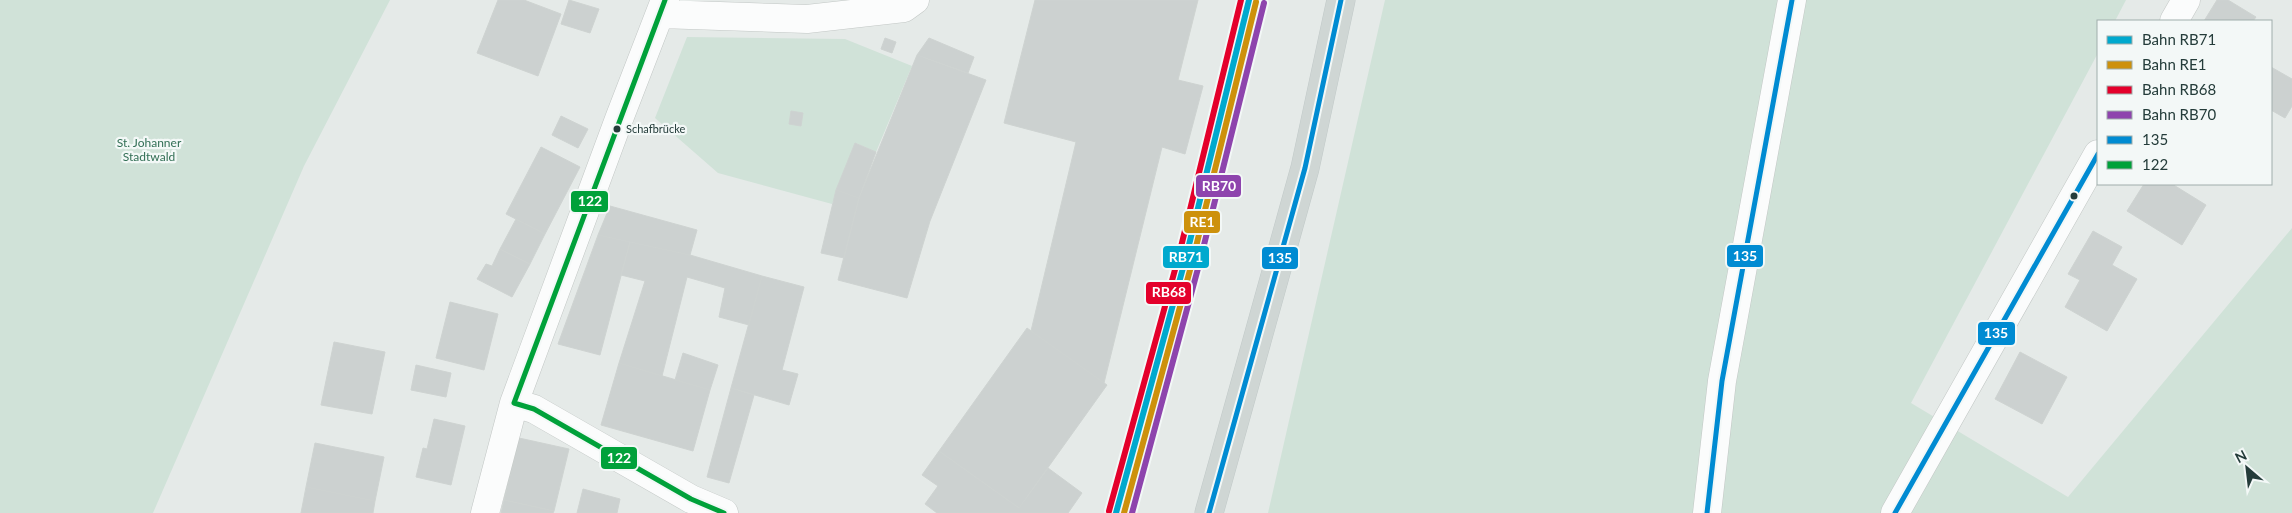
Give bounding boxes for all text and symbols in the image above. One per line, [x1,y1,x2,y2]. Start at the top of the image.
legend [2097,20,2272,185]
text: Bahn RB71 [2142,30,2216,48]
text: Bahn RE1 [2142,55,2206,73]
text: Bahn RB68 [2142,80,2216,98]
text: Bahn RB70 [2142,105,2216,123]
place label: Schafbrücke [626,122,685,135]
marker: Schafbrücke [612,124,622,134]
text: 135 [2142,130,2168,148]
park label: St. Johanner Stadtwald [117,135,182,164]
text: 122 [2142,155,2168,173]
line badge: RB70 [1195,174,1242,198]
text: RB70 [1202,177,1236,194]
line badge: 122 [570,190,609,213]
unlabelled marker [2069,191,2079,201]
text: 122 [578,192,602,209]
line badge: RE1 [1183,210,1221,234]
text: RE1 [1189,213,1215,230]
line badge: 135 [1726,244,1764,268]
line badge: RB71 [1162,245,1210,269]
line badge: 135 [1261,246,1299,270]
text: 135 [1733,247,1757,264]
text: RB71 [1169,248,1203,265]
text: 135 [1268,249,1292,266]
line badge: RB68 [1145,281,1192,305]
text: RB68 [1152,283,1186,300]
line badge: 135 [1977,321,2016,346]
text: 135 [1984,324,2008,341]
north arrow [2222,443,2272,493]
line badge: 122 [600,446,638,470]
text: N [2232,446,2249,466]
text: 122 [607,449,631,466]

